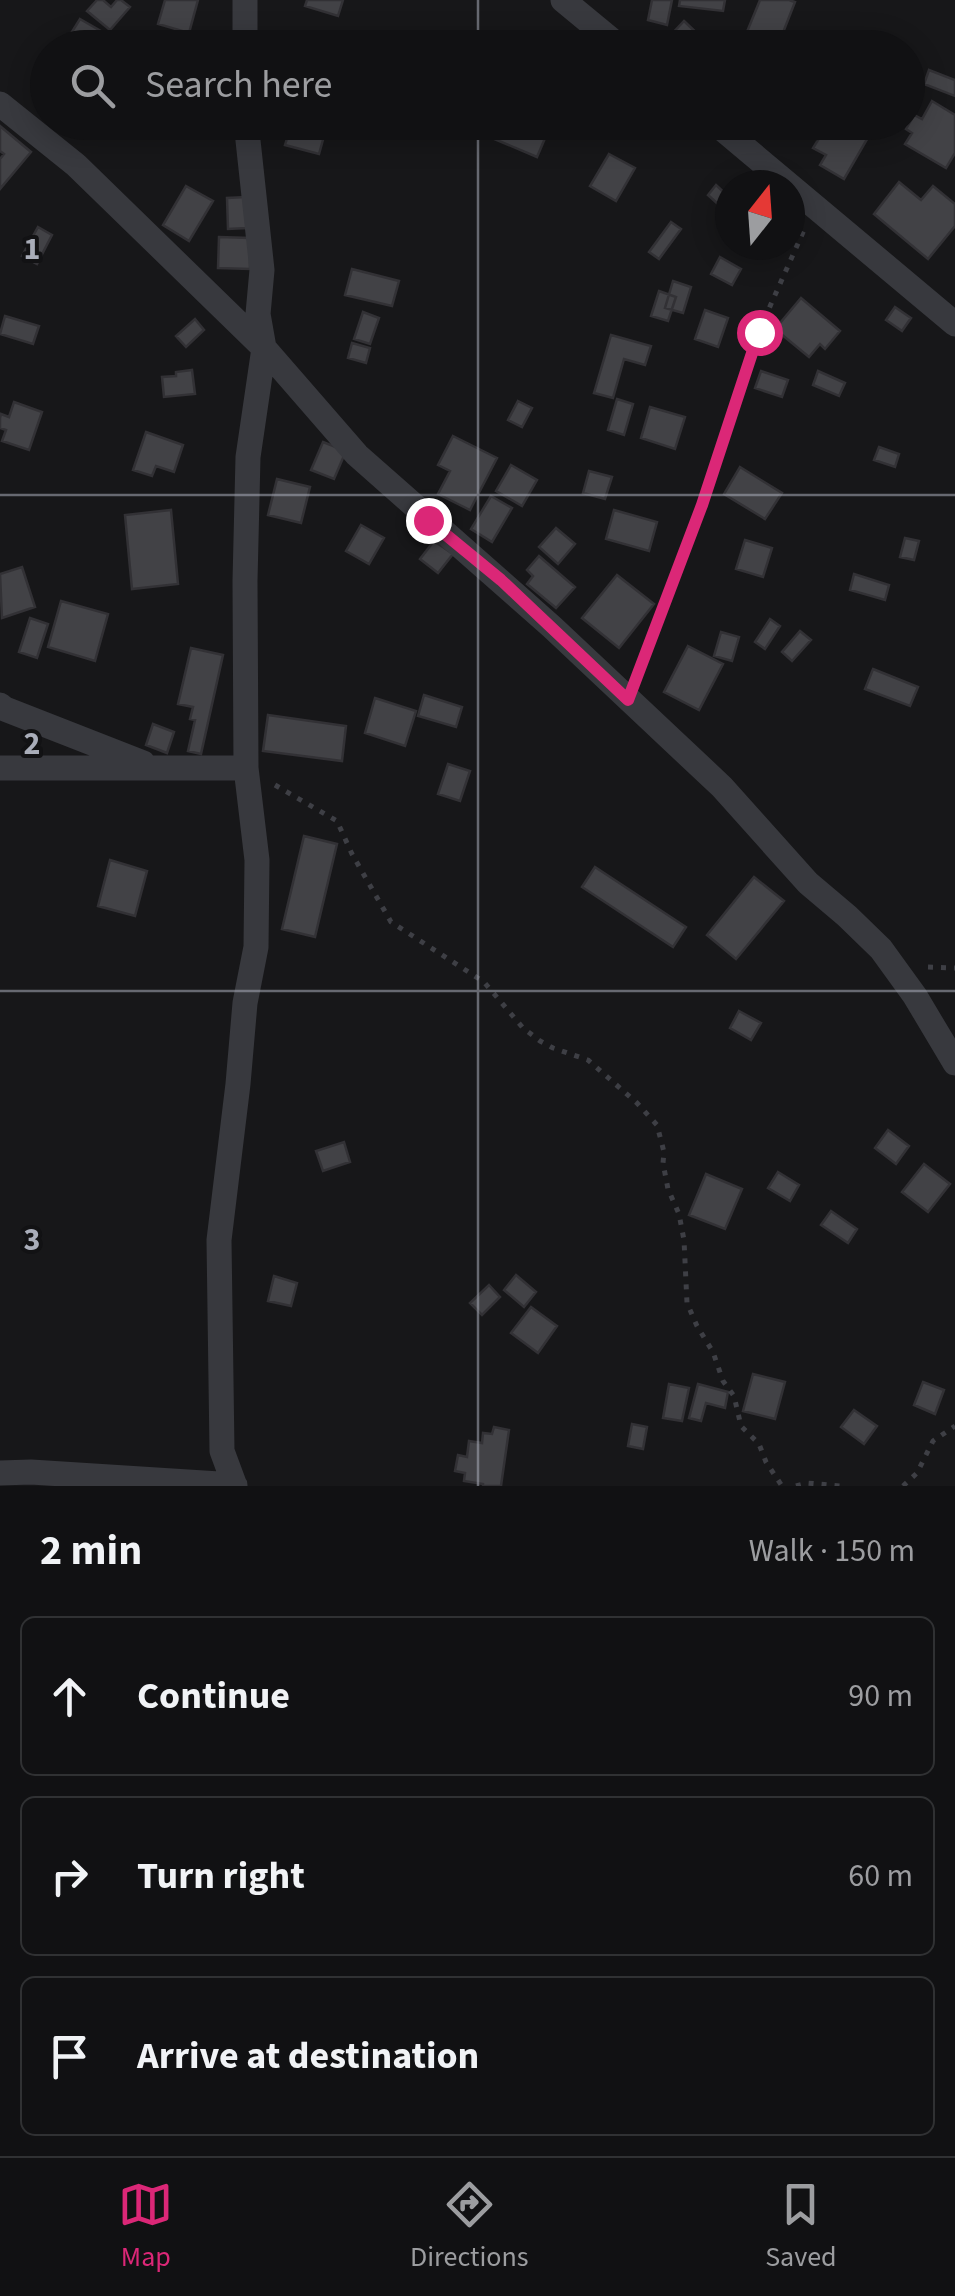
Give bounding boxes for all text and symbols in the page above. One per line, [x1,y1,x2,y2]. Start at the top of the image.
search box [30,30,925,140]
icon: search [65,58,120,113]
text: Search here [145,58,332,112]
north arrow [715,170,805,260]
text: 1 [24,226,40,272]
route start [737,310,783,356]
route end [406,498,452,544]
text: 2 [24,721,40,767]
text: 3 [24,1217,40,1263]
text: 2 min [40,1521,142,1581]
text: Walk · 150 m [749,1528,915,1574]
icon: ahead [42,1669,97,1724]
text: Continue [137,1669,290,1723]
text: 90 m [848,1673,913,1719]
icon: right [42,1849,97,1904]
text: Turn right [137,1849,305,1903]
text: 60 m [848,1853,913,1899]
icon: arrive [42,2029,97,2084]
text: Arrive at destination [137,2029,479,2083]
tab: Map [118,2177,173,2277]
tab: Directions [410,2177,529,2277]
tab: Saved [765,2177,837,2277]

